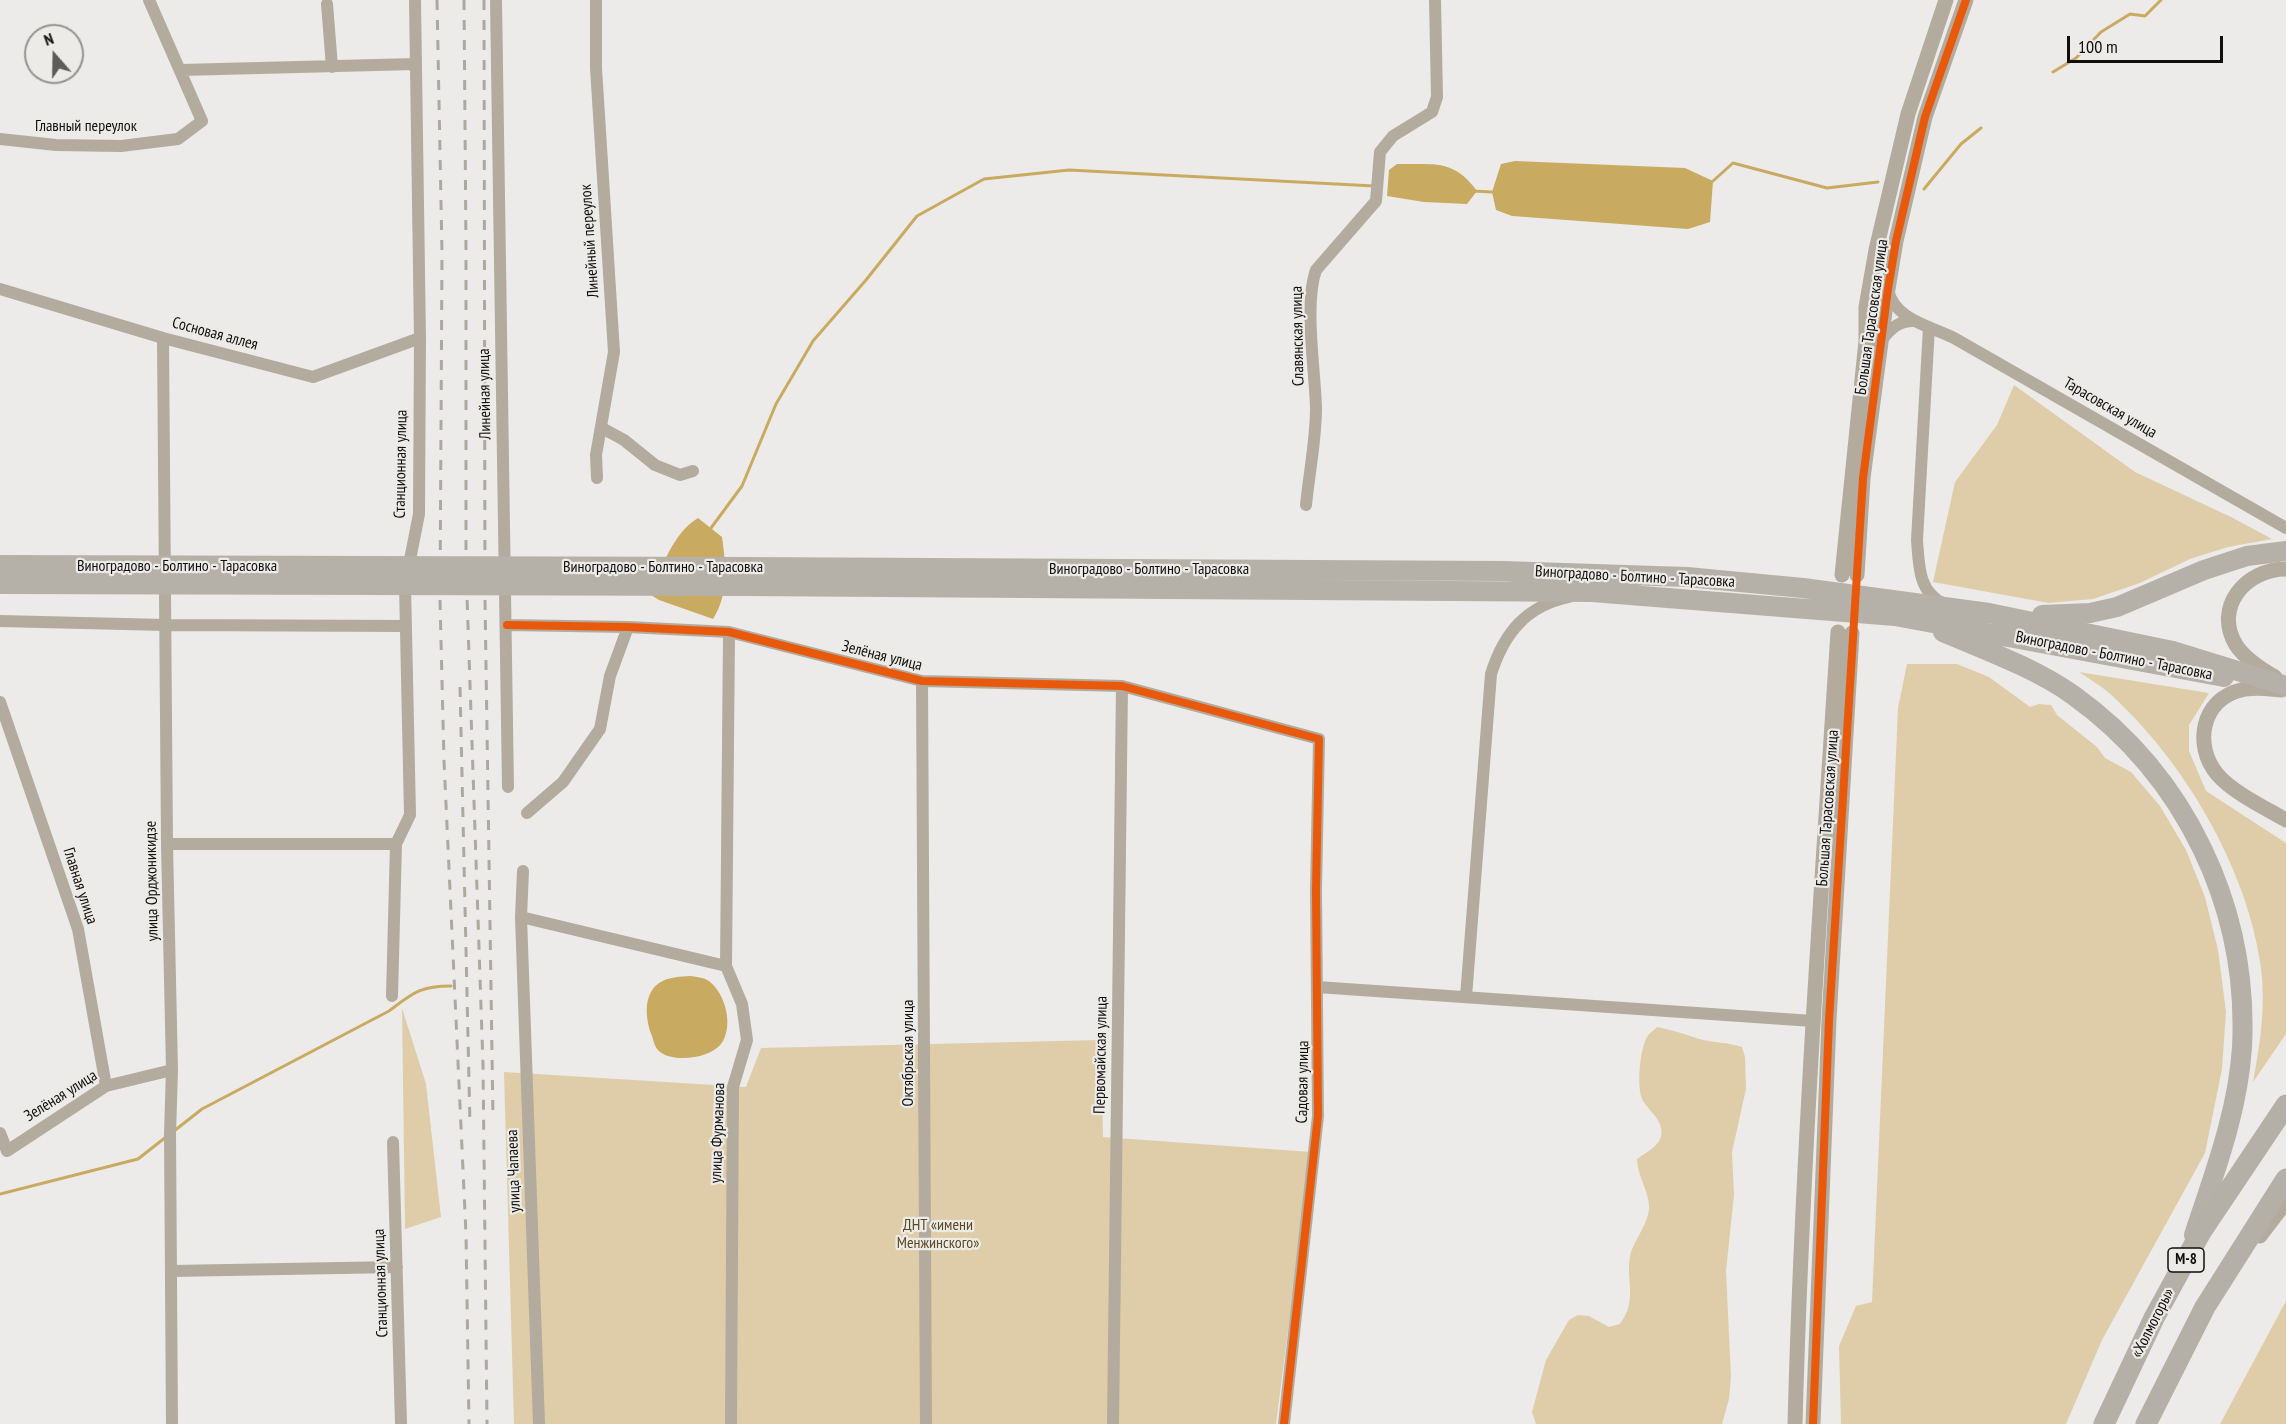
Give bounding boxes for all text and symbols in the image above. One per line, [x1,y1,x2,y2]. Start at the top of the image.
north arrow [24,24,84,84]
scale bar [2070,24,2226,62]
text: N [41,28,56,50]
text: 100 m [2078,35,2118,58]
street label: Главный переулок [35,116,137,136]
street label: Линейный переулок [576,184,604,298]
street label: Большая Тарасовская улица [1852,238,1892,396]
street label: Славянская улица [1288,286,1308,386]
street label: Сосновая аллея [170,313,260,355]
street label: Линейная улица [475,348,495,440]
street label: Тарасовская улица [2060,373,2160,443]
street label: Станционная улица [390,410,412,518]
street label: Виноградово - Болтино - Тарасовка [77,556,277,576]
street label: Виноградово - Болтино - Тарасовка [563,557,763,577]
street label: Виноградово - Болтино - Тарасовка [1049,559,1249,579]
street label: Виноградово - Болтино - Тарасовка [1535,562,1735,592]
street label: Виноградово - Болтино - Тарасовка [2014,627,2214,685]
street label: Зелёная улица [840,637,924,675]
street label: Большая Тарасовская улица [1813,729,1843,887]
street label: улица Орджоникидзе [141,820,163,942]
street label: Главная улица [59,845,101,927]
street label: Первомайская улица [1090,996,1112,1114]
street label: Октябрьская улица [898,1000,918,1106]
street label: Садовая улица [1293,1040,1313,1124]
street label: Зелёная улица [21,1066,101,1126]
street label: улица Фурманова [707,1082,729,1184]
street label: улица Чапаева [503,1129,525,1213]
park label: ДНТ «имени Менжинского» [897,1215,979,1253]
street label: Станционная улица [370,1228,392,1338]
road number: М-8 [2168,1248,2204,1272]
street label: «Холмогоры» [2127,1285,2179,1361]

